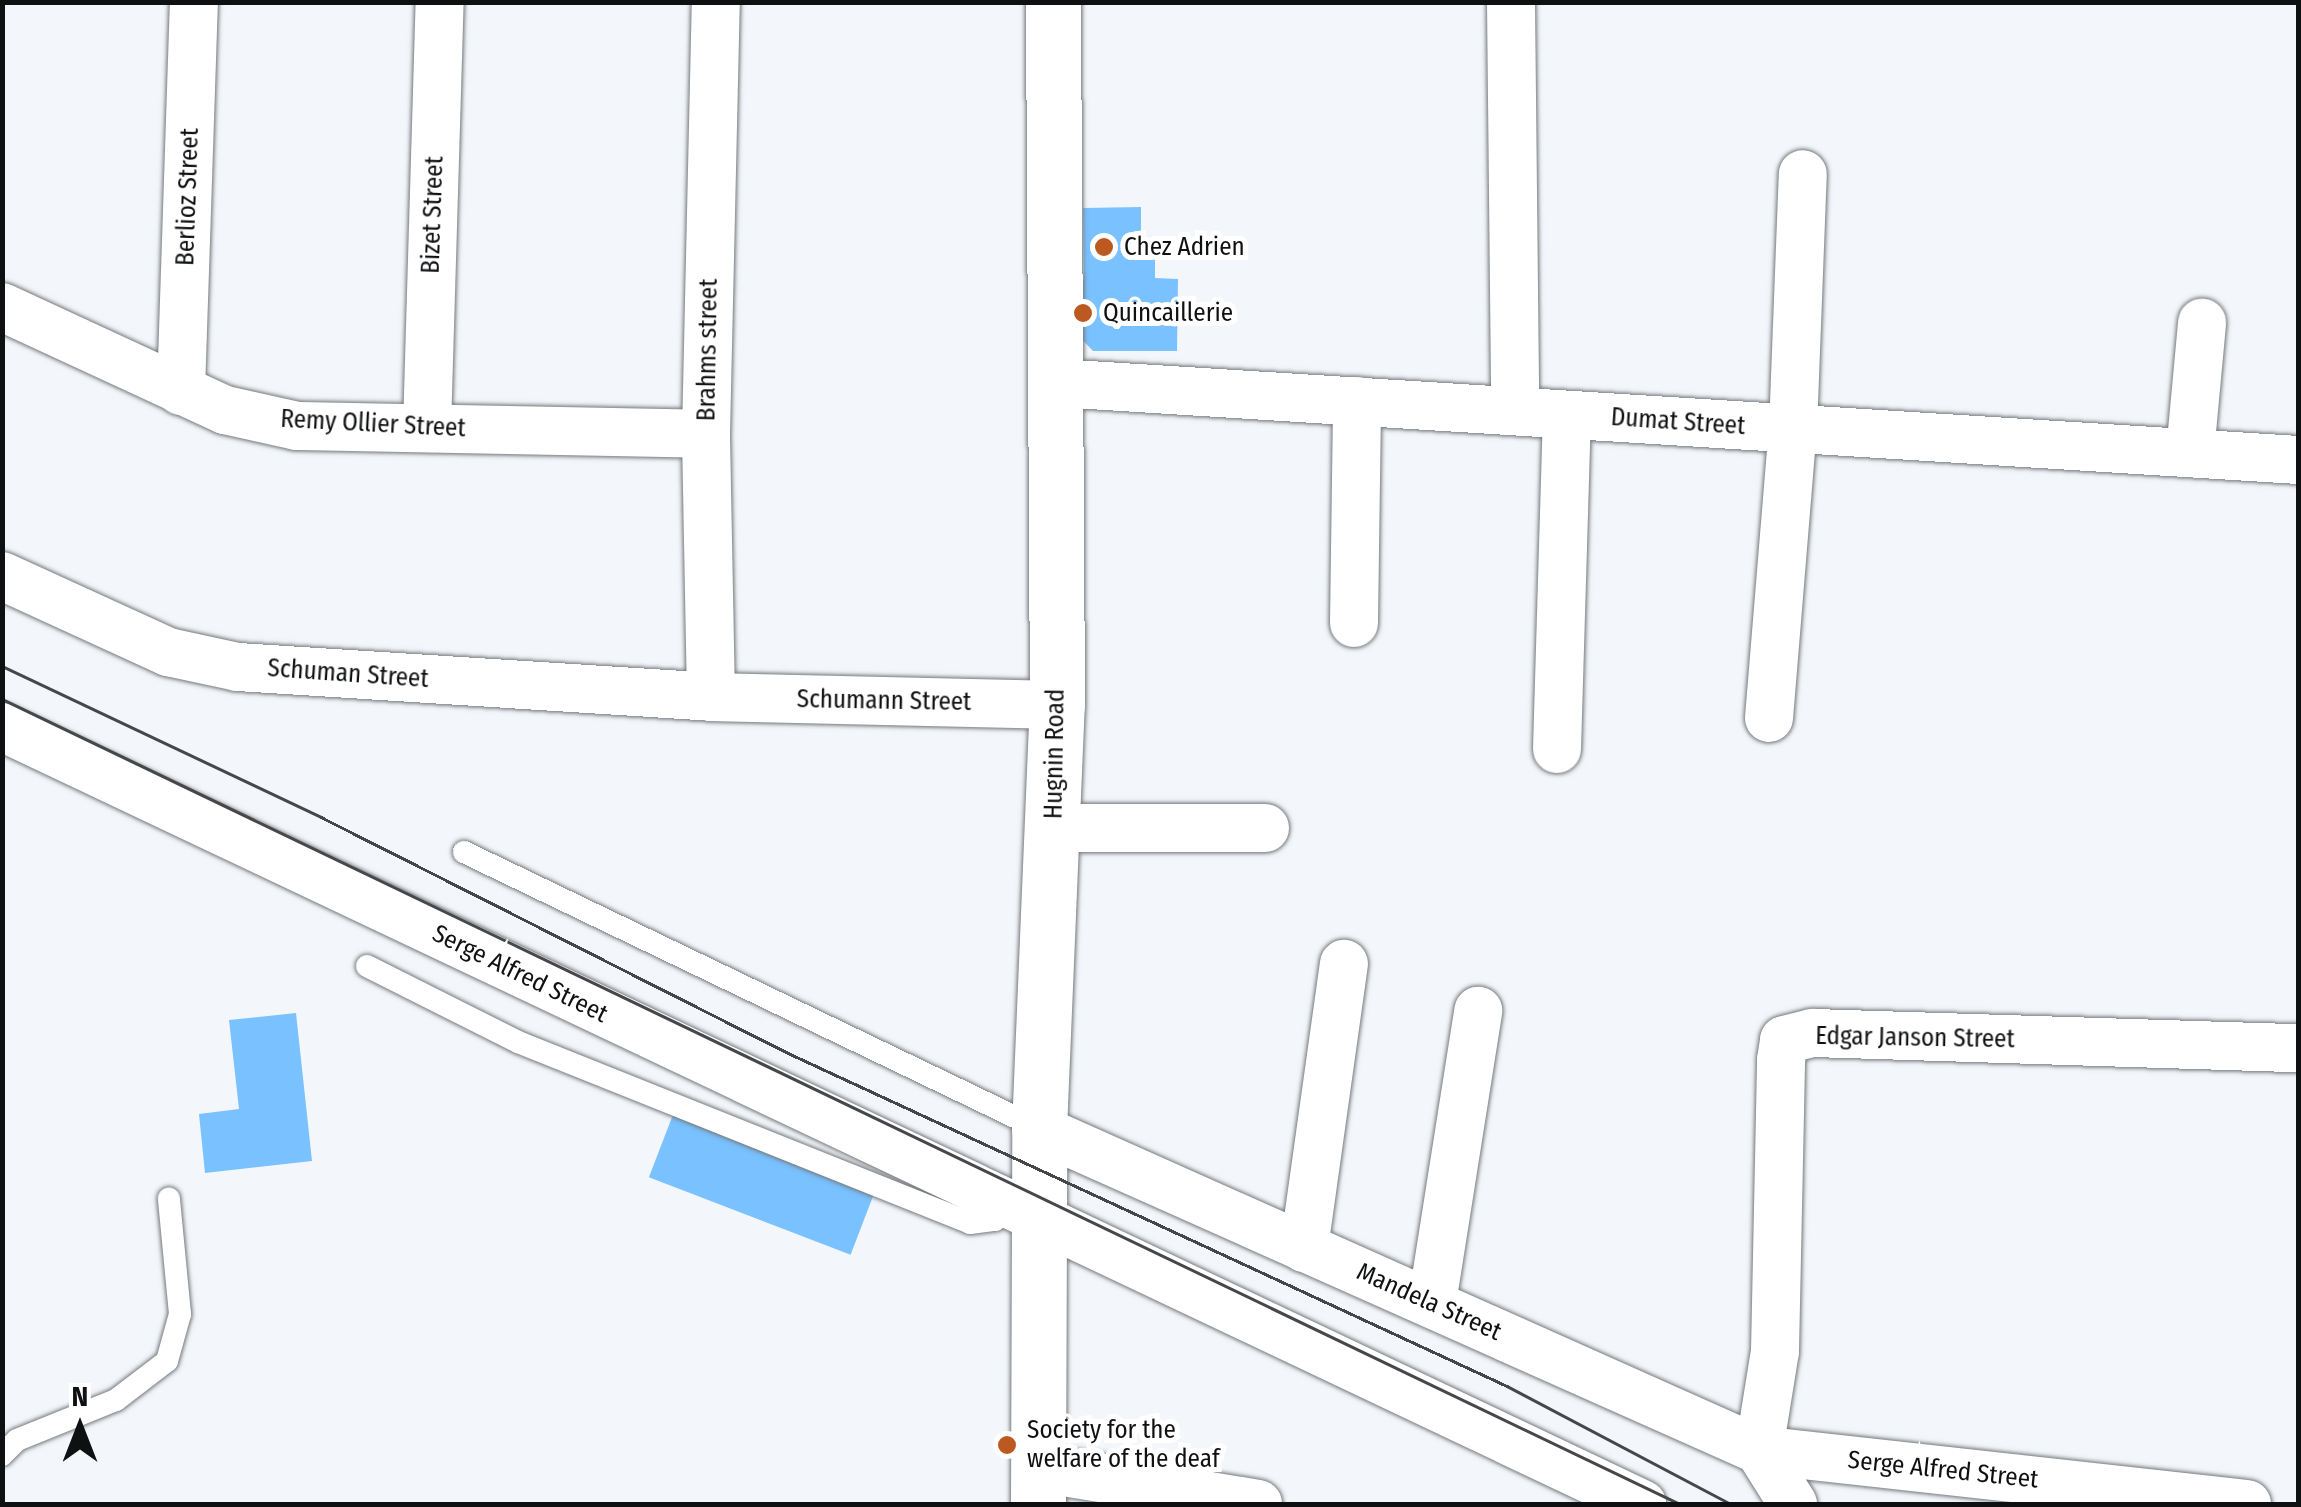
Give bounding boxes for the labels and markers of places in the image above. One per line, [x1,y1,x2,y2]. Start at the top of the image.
place label: Chez Adrien [1124,232,1245,262]
marker: Chez Adrien [1093,236,1115,258]
place label: Quincaillerie [1103,298,1233,328]
marker: Quincaillerie [1072,302,1094,324]
place label: Society for the welfare of the deaf [1027,1416,1220,1475]
marker: Society for the welfare of the deaf [996,1434,1018,1456]

